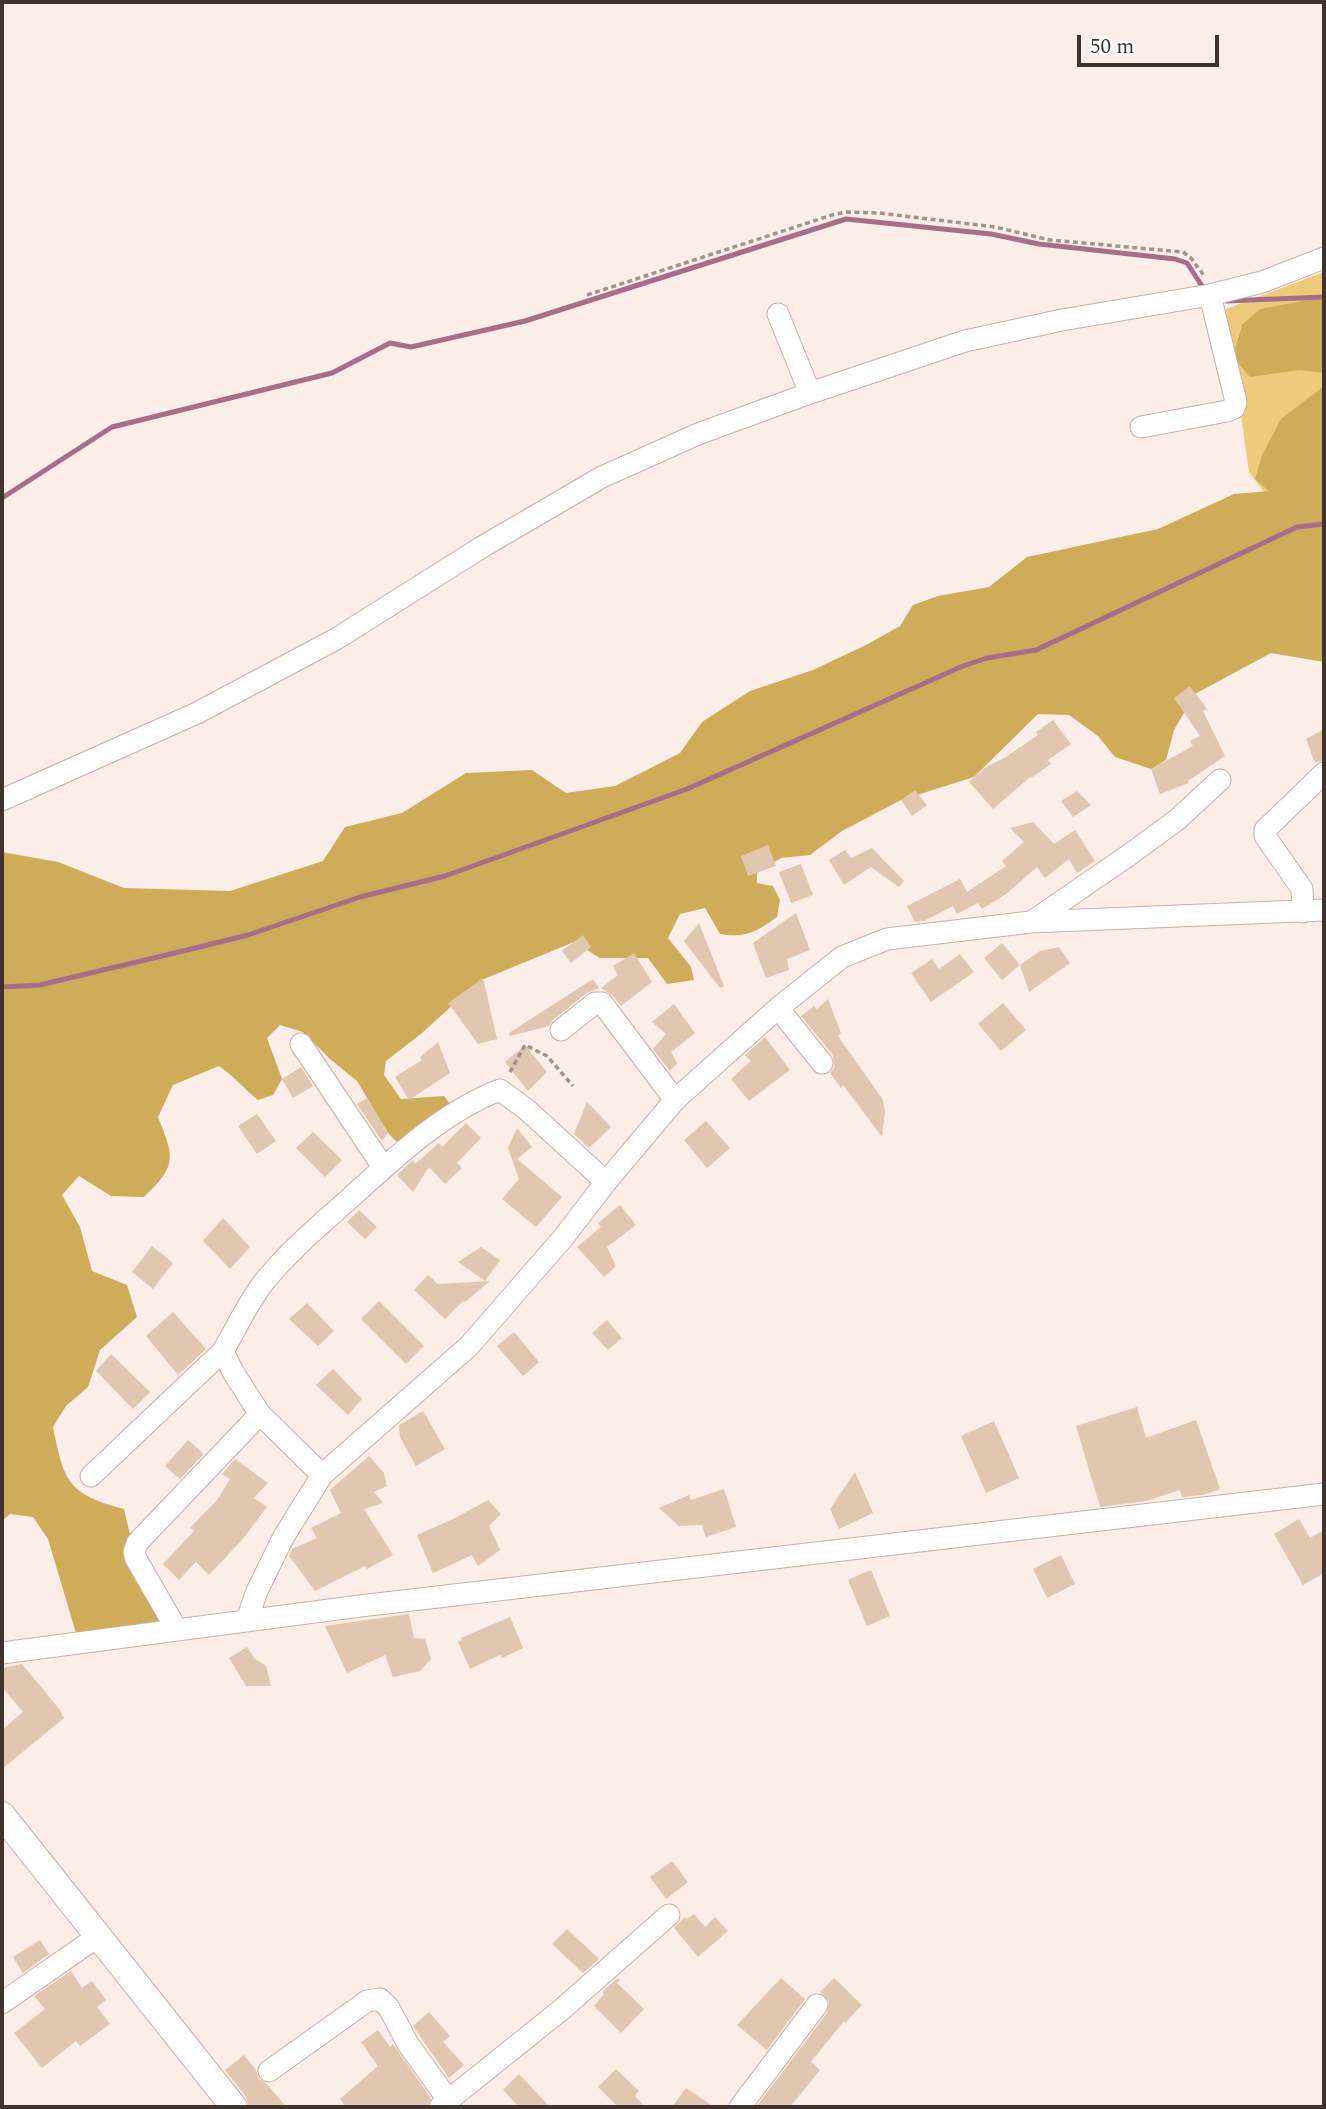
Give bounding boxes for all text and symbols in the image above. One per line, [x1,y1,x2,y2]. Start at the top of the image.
scale bar [1081,21,1223,65]
text: 50 m [1090,31,1134,63]

